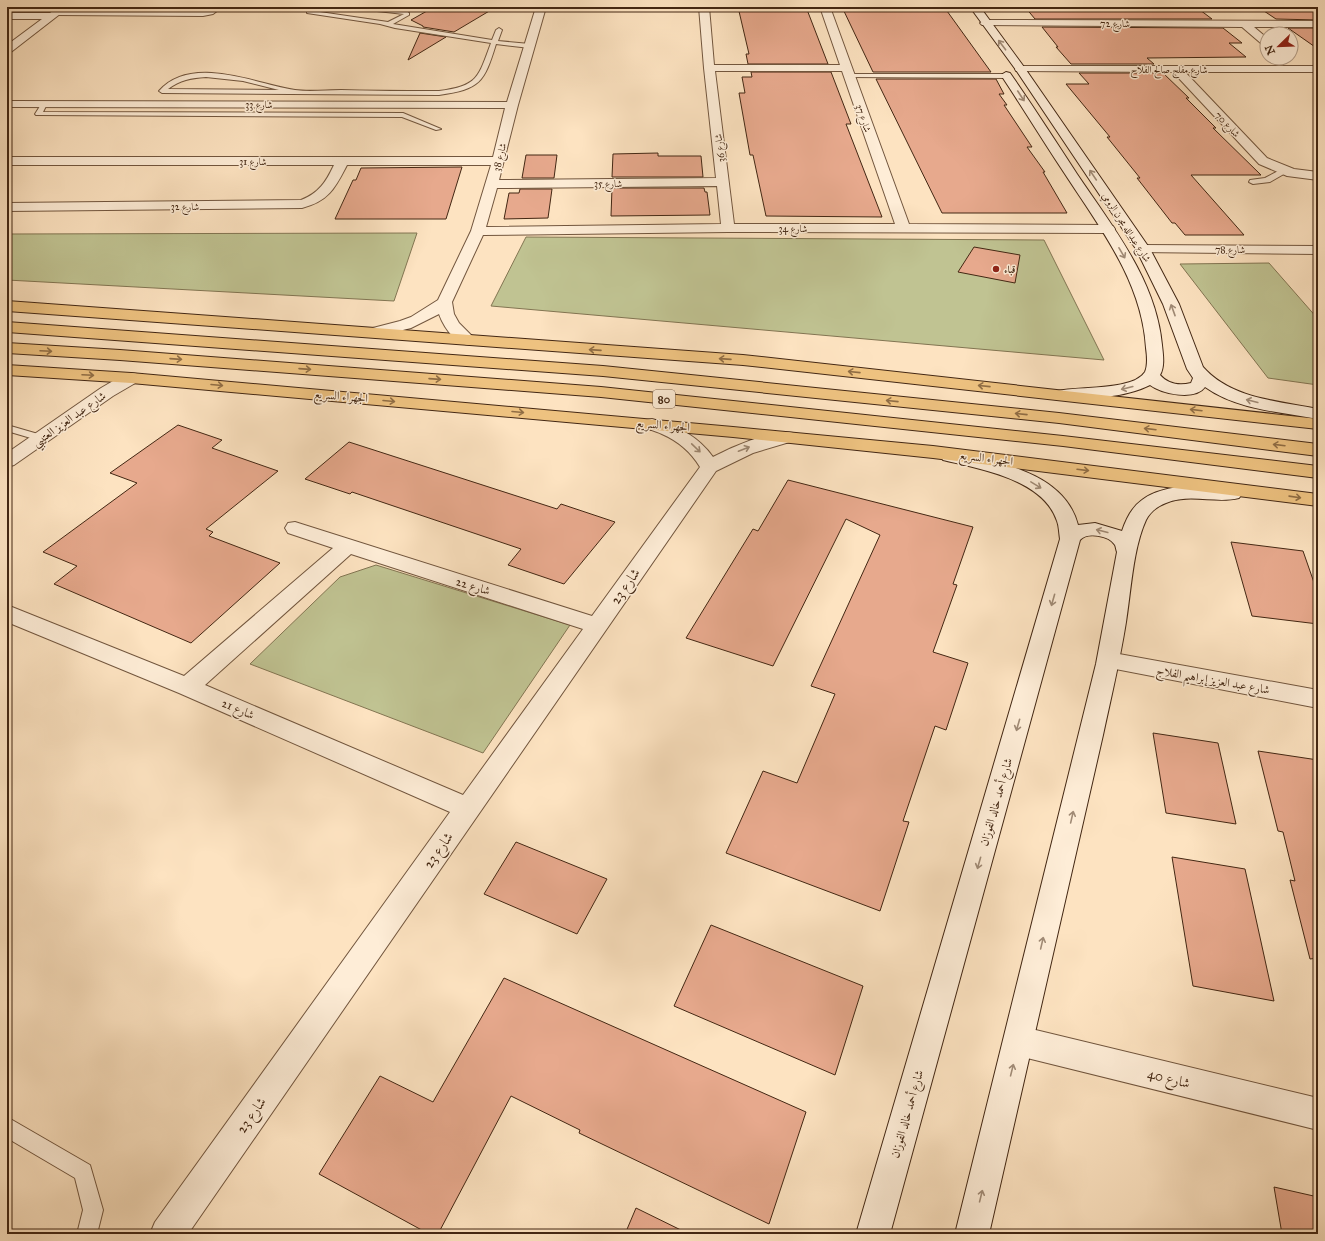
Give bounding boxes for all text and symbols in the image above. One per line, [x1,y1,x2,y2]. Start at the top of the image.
street label: شارع 72 [1100,18,1130,33]
north arrow [1259,26,1299,66]
one-way arrow [998,40,1006,51]
text: N [1262,42,1278,57]
street label: شارع مفلح صالح الفلاح [1130,64,1208,79]
one-way arrow [1016,91,1025,102]
street label: شارع 33 [245,99,273,114]
street label: شارع 37 [850,103,874,135]
street label: شارع 70 [1210,109,1242,142]
street label: شارع 36 [712,132,731,163]
street label: شارع 38 [491,141,512,173]
street label: شارع 31 [239,156,267,171]
one-way arrow [1088,169,1096,181]
street label: شارع 35 [594,178,622,193]
street label: شارع عبدالله مجرن الرومي [1097,191,1153,266]
street label: شارع 32 [171,201,200,216]
street label: شارع 34 [778,223,808,238]
street label: شارع 78 [1215,244,1245,259]
one-way arrow [1118,247,1126,259]
marker: قباء [991,264,1001,274]
place label: قباء [1004,264,1016,276]
one-way arrow [1169,305,1177,317]
one-way arrow [589,346,602,353]
one-way arrow [39,347,52,354]
one-way arrow [169,356,182,363]
one-way arrow [719,356,732,363]
one-way arrow [298,366,311,373]
one-way arrow [848,369,861,376]
one-way arrow [81,371,94,379]
one-way arrow [428,376,441,383]
one-way arrow [210,382,223,389]
one-way arrow [978,382,991,390]
one-way arrow [1121,384,1134,392]
street label: الجهراء السريع [313,387,369,409]
street label: شارع عبد العزيز العتيبي [30,388,111,454]
road number: 80 [653,390,675,408]
one-way arrow [382,397,395,404]
one-way arrow [886,397,899,405]
one-way arrow [1246,397,1259,405]
one-way arrow [1190,406,1203,414]
one-way arrow [511,409,524,416]
one-way arrow [1015,410,1028,418]
street label: الجهراء السريع [635,416,691,438]
one-way arrow [1144,425,1157,433]
one-way arrow [1273,441,1286,449]
one-way arrow [691,443,701,453]
one-way arrow [738,445,750,452]
street label: الجهراء السريع [958,448,1014,472]
one-way arrow [1076,467,1089,474]
one-way arrow [1030,481,1042,489]
one-way arrow [1288,493,1301,501]
one-way arrow [1095,527,1108,535]
street label: شارع 23 [607,565,646,609]
street label: شارع 22 [453,574,492,602]
one-way arrow [1049,593,1056,606]
street label: شارع عبد العزيز إبراهيم الفلاج [1154,663,1271,702]
street label: شارع 21 [218,696,257,726]
one-way arrow [1014,718,1021,731]
street label: شارع أحمد خالد الفوزان [976,756,1019,849]
one-way arrow [1068,811,1076,824]
street label: شارع 23 [420,829,459,873]
one-way arrow [975,857,982,870]
one-way arrow [1039,937,1047,950]
one-way arrow [1009,1064,1016,1077]
street label: شارع 40 [1145,1065,1192,1095]
street label: شارع أحمد خالد الفوزان [887,1068,930,1161]
street label: شارع 23 [233,1094,272,1138]
one-way arrow [978,1190,985,1203]

